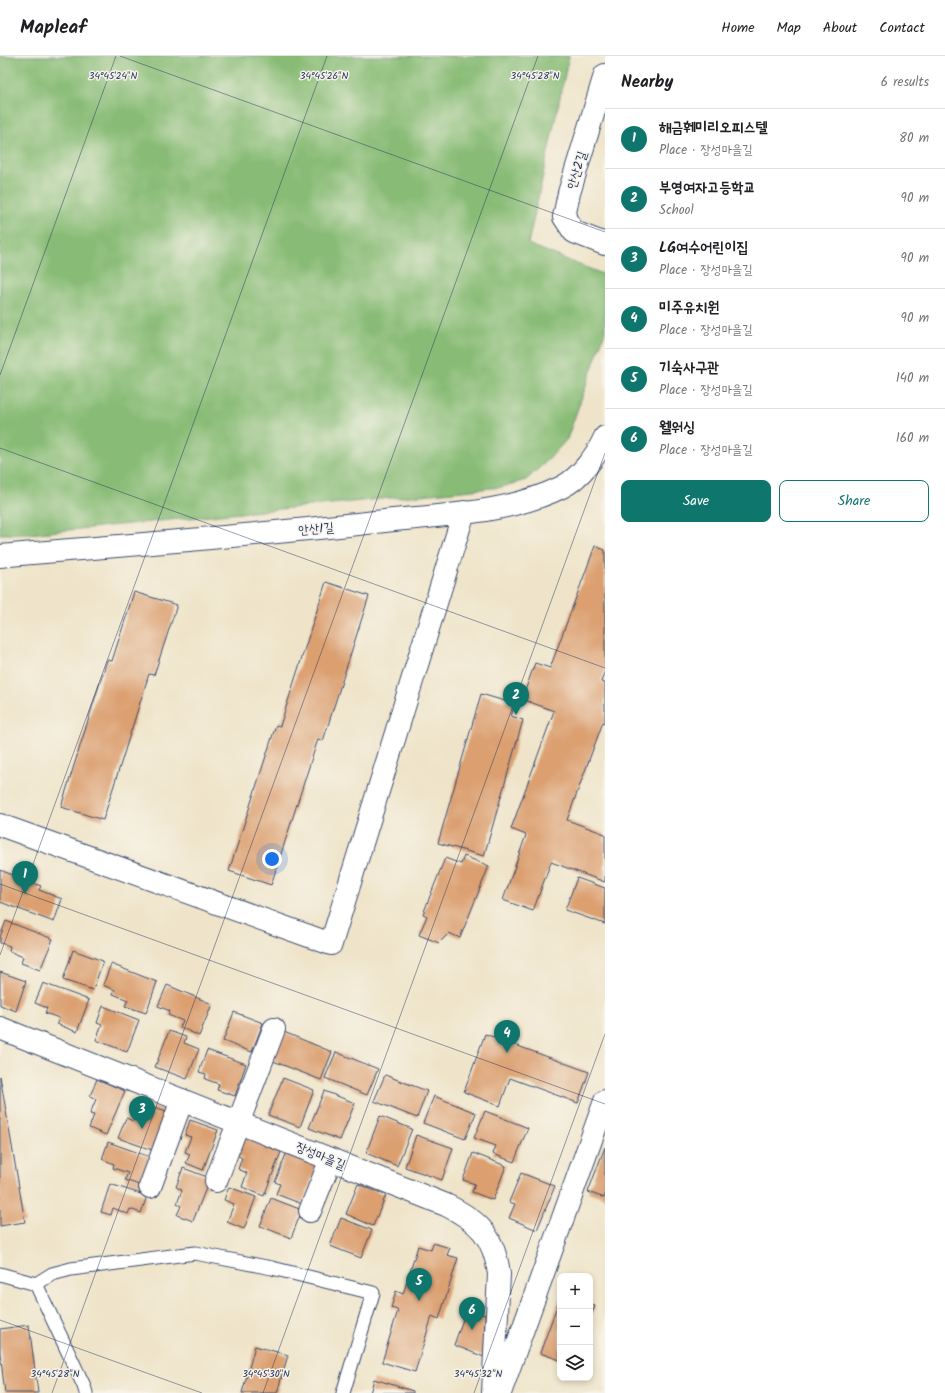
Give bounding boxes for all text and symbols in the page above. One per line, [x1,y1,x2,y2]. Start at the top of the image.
text: Mapleaf [20,13,87,43]
text: Home [721,17,755,39]
text: Map [777,17,801,39]
text: About [823,17,857,39]
text: Contact [879,17,925,39]
text: 34°45'24"N [89,68,137,84]
text: 34°45'26"N [300,68,348,84]
text: 34°45'28"N [511,68,560,84]
text: Nearby [621,69,673,96]
text: 6 results [881,72,929,93]
text: 해금훼미리오피스텔 [659,116,768,140]
text: 1 [632,128,636,149]
text: 80 m [899,128,929,149]
text: Place · 장성마을길 [659,140,753,161]
street label: 안산2길 [562,149,593,192]
text: 부영여자고등학교 [659,176,756,200]
text: 2 [630,188,638,209]
text: 90 m [901,188,929,209]
text: School [659,200,694,221]
text: LG여수어린이집 [659,236,749,260]
text: 3 [630,248,638,269]
text: 90 m [901,248,929,269]
text: Place · 장성마을길 [659,260,753,281]
text: 미주유치원 [659,296,719,320]
text: 4 [630,308,638,329]
text: 90 m [901,308,929,329]
text: Place · 장성마을길 [659,320,753,341]
text: 기숙사구관 [659,356,719,380]
text: 5 [631,368,637,389]
text: 140 m [896,368,929,389]
text: Place · 장성마을길 [659,380,753,401]
text: 웰워싱 [659,416,695,440]
text: 6 [630,428,638,449]
text: 160 m [896,428,929,449]
text: Place · 장성마을길 [659,440,753,461]
button: Save [621,480,771,522]
button: Share [779,480,929,522]
street label: 안산1길 [298,517,335,541]
pin: 2 [503,682,529,715]
your location [262,849,282,869]
pin: 1 [12,861,38,894]
pin: 4 [494,1020,520,1053]
pin: 3 [129,1096,155,1129]
street label: 장성마을길 [292,1137,349,1176]
pin: 5 [406,1268,432,1301]
map controls [557,1273,593,1381]
button: + [557,1273,593,1309]
pin: 6 [459,1297,485,1330]
button: − [557,1309,593,1345]
button: layers [557,1345,593,1381]
text: 34°45'28"N [31,1366,80,1382]
text: 34°45'30"N [242,1366,290,1382]
text: 34°45'32"N [454,1366,502,1382]

